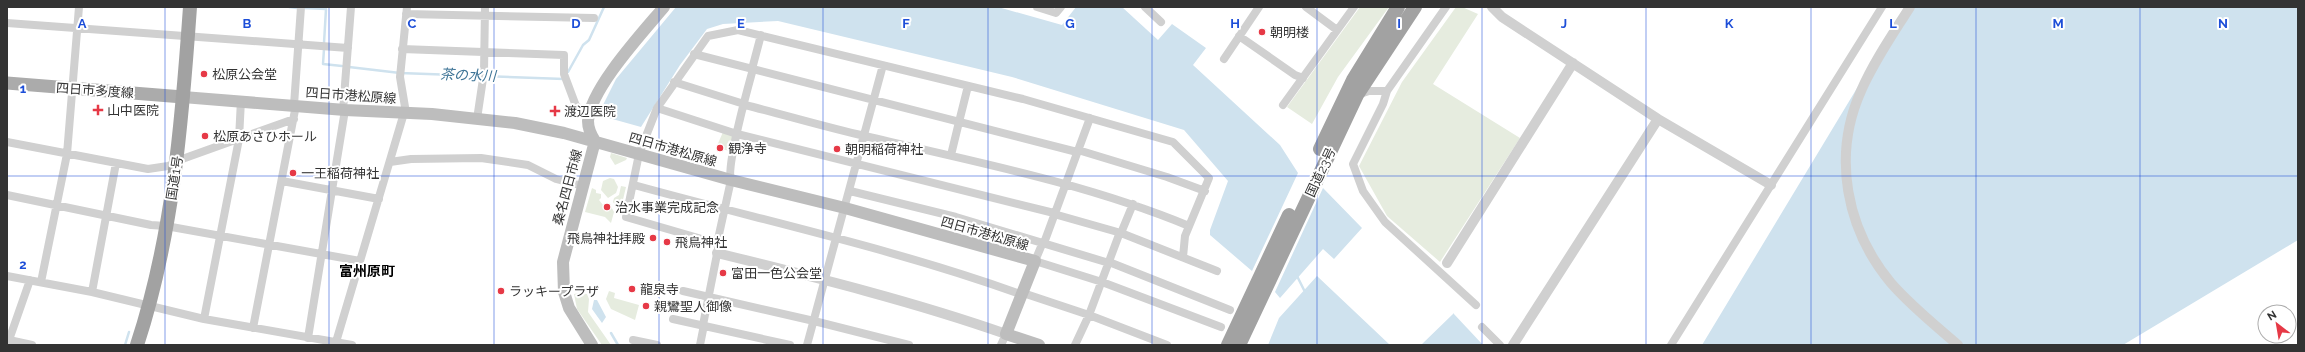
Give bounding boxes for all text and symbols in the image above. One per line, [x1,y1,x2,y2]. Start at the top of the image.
text: A [78,16,87,31]
text: B [243,16,252,31]
text: C [408,16,417,31]
text: D [571,16,581,31]
text: E [737,16,745,31]
text: F [902,16,910,31]
text: G [1065,16,1075,31]
text: H [1230,16,1240,31]
text: I [1397,16,1401,31]
text: J [1561,16,1567,31]
text: K [1725,16,1734,31]
text: L [1889,16,1897,31]
text: M [2052,16,2064,31]
text: N [2218,16,2228,31]
place label: 朝明楼 [1270,25,1309,40]
marker: 朝明楼 [1257,27,1267,37]
water label: 茶の水川 [440,66,498,84]
place label: 松原公会堂 [212,67,277,82]
marker: 松原公会堂 [199,69,209,79]
street label: 四日市多度線 [56,80,134,101]
text: 1 [20,81,27,96]
street label: 四日市港松原線 [305,85,397,106]
place label: 山中医院 [107,103,159,118]
marker: 山中医院 [92,104,104,116]
place label: 渡辺医院 [564,104,616,119]
marker: 渡辺医院 [549,105,561,117]
place label: 松原あさひホール [213,129,317,144]
street label: 四日市港松原線 [627,130,719,169]
marker: 松原あさひホール [200,131,210,141]
place label: 観浄寺 [728,141,767,156]
place label: 朝明稲荷神社 [845,142,923,157]
marker: 観浄寺 [715,143,725,153]
marker: 朝明稲荷神社 [832,144,842,154]
street label: 国道23号 [1303,145,1338,199]
street label: 桑名四日市線 [550,148,585,227]
street label: 国道1号 [164,155,185,201]
place label: 一王稲荷神社 [301,166,379,181]
marker: 一王稲荷神社 [288,168,298,178]
place label: 治水事業完成記念 [615,200,719,215]
marker: 治水事業完成記念 [602,202,612,212]
street label: 四日市港松原線 [939,214,1031,253]
place label: 飛鳥神社拝殿 [567,231,645,246]
marker: 飛鳥神社拝殿 [648,233,658,243]
place label: 飛鳥神社 [675,235,727,250]
marker: 飛鳥神社 [662,237,672,247]
text: 2 [19,257,27,272]
district label: 富州原町 [339,263,395,279]
place label: 富田一色公会堂 [731,266,822,281]
marker: 富田一色公会堂 [718,268,728,278]
place label: 龍泉寺 [640,282,679,297]
place label: ラッキープラザ [509,284,599,299]
marker: 龍泉寺 [627,284,637,294]
marker: ラッキープラザ [496,286,506,296]
place label: 親鸞聖人御像 [654,299,732,314]
marker: 親鸞聖人御像 [641,301,651,311]
north arrow [2257,304,2297,344]
text: N [2265,308,2279,324]

